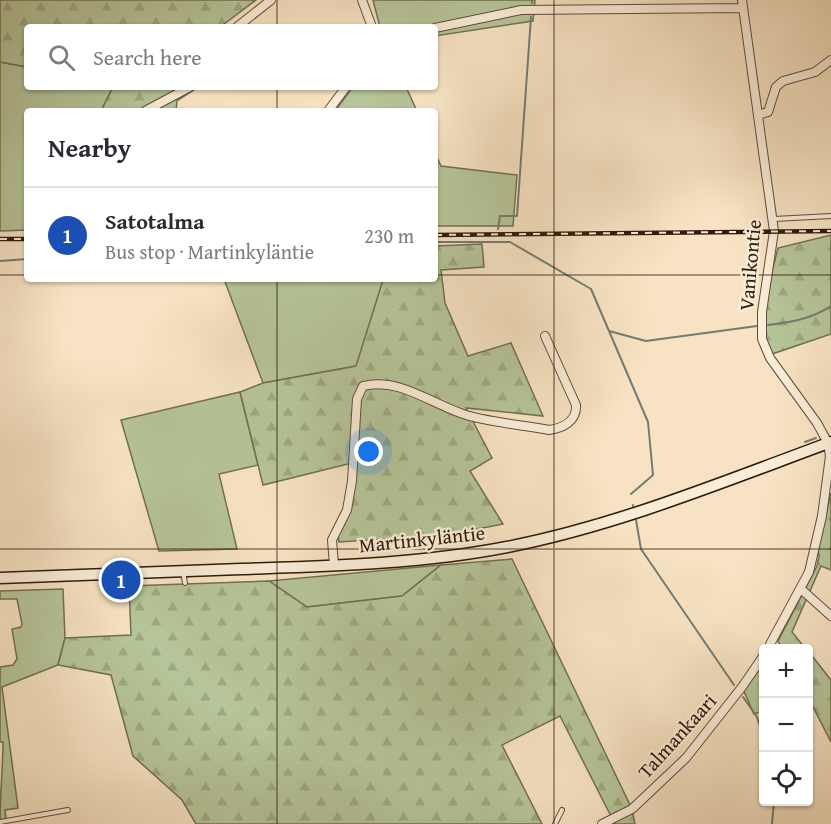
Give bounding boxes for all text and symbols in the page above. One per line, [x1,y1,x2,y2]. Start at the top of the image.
search box [24,24,438,90]
icon: search [45,41,78,74]
text: Search here [93,41,202,73]
text: Nearby [48,128,131,167]
text: Satotalma [105,205,204,237]
street label: Vanikontie [731,218,768,312]
text: 1 [62,221,73,250]
text: 230 m [364,221,414,250]
text: Bus stop · Martinkyläntie [105,237,314,266]
your location [354,437,383,466]
street label: Martinkyläntie [358,517,486,560]
pin: 1 [102,558,140,602]
map controls [759,644,813,806]
button: + [759,644,813,698]
street label: Talmankaari [631,687,723,785]
button: − [759,698,813,752]
button: locate [759,752,813,806]

